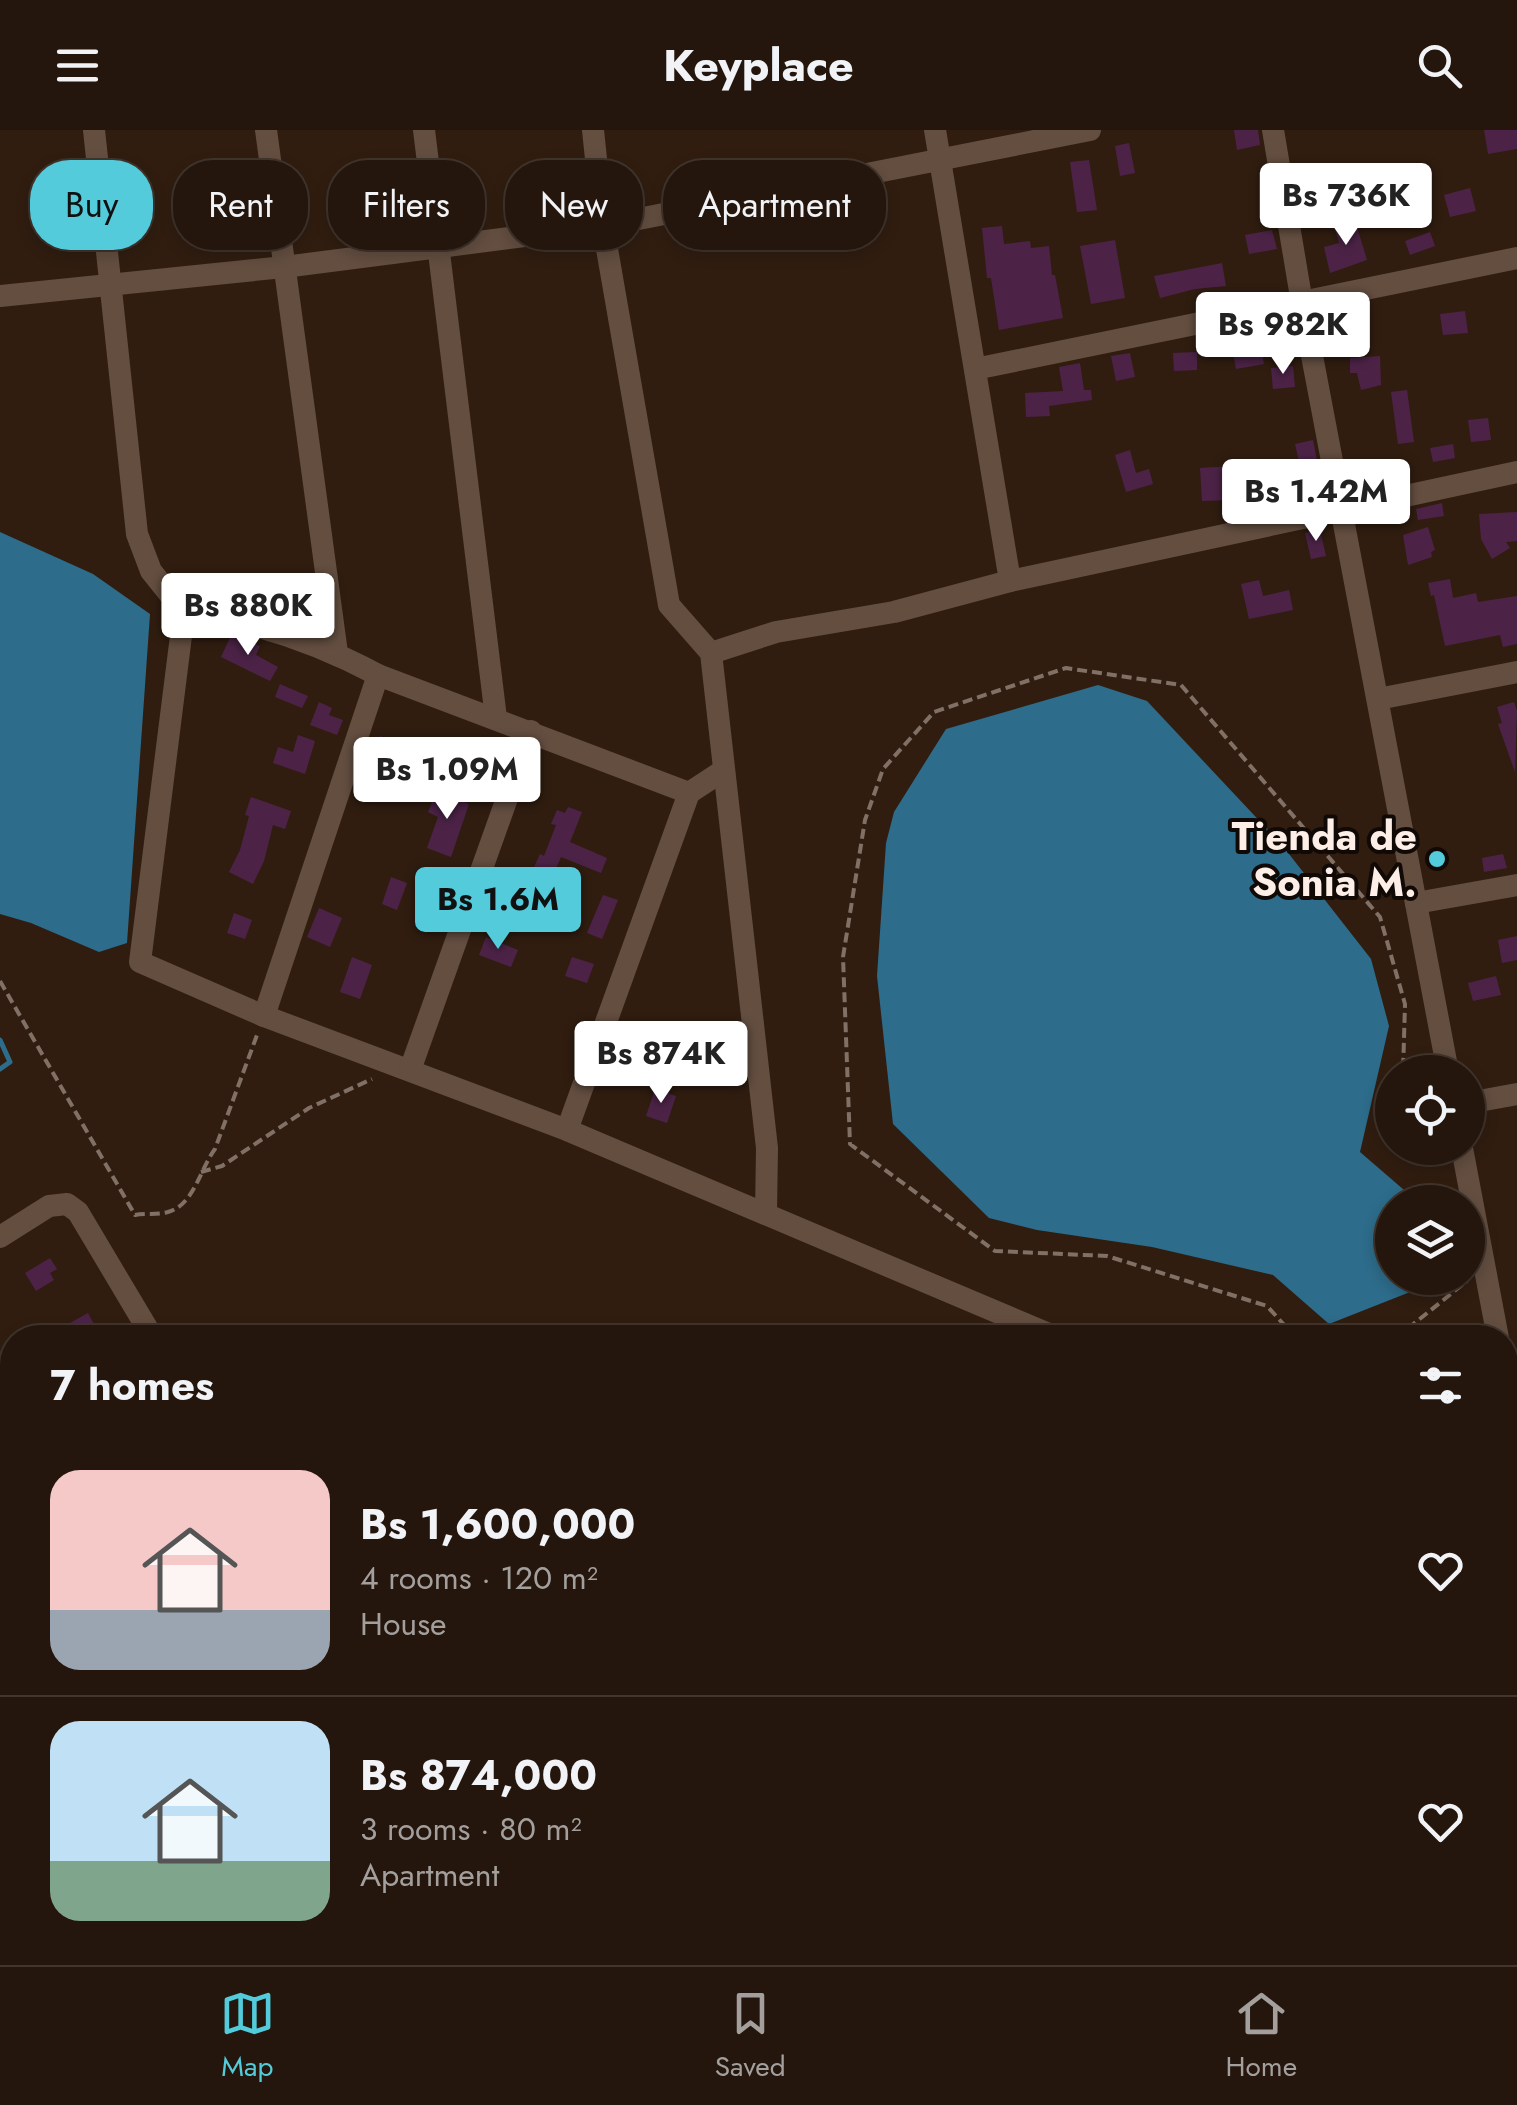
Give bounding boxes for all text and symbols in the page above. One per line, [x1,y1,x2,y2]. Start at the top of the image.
text: Keyplace [663,33,854,98]
icon: menu [50,38,105,93]
icon: search [1412,38,1467,93]
chip: Buy [30,160,153,250]
chip: Rent [173,160,308,250]
chip: Filters [328,160,485,250]
chip: New [505,160,643,250]
chip: Apartment [663,160,886,250]
pin: Bs 736K [1254,163,1438,248]
text: Bs 736K [1282,172,1410,218]
pin: Bs 982K [1191,292,1375,377]
text: Bs 982K [1218,301,1348,347]
pin: Bs 1.42M [1213,459,1419,544]
text: Bs 1.42M [1244,468,1388,514]
pin: Bs 880K [156,573,340,658]
text: Bs 880K [183,582,313,628]
pin: Bs 1.09M [344,737,550,822]
text: Bs 1.09M [375,746,519,792]
place label: Tienda de Sonia M. [1232,807,1417,911]
marker: Tienda de Sonia M. [1426,848,1448,870]
pin: Bs 1.6M [406,867,590,952]
text: Bs 1.6M [437,876,559,922]
pin: Bs 874K [569,1021,753,1106]
text: Bs 874K [596,1030,726,1076]
map controls [1375,1055,1485,1295]
button: locate [1375,1055,1485,1165]
button: layers [1375,1185,1485,1295]
text: 7 homes [50,1355,214,1416]
icon: filters [1413,1358,1468,1413]
text: Bs 1,600,000 [360,1494,635,1555]
icon: home [130,1510,250,1630]
icon: heart [1413,1543,1468,1598]
text: 4 rooms · 120 m² [360,1555,598,1601]
text: House [360,1601,447,1647]
text: Bs 874,000 [360,1745,597,1806]
icon: home [130,1761,250,1881]
icon: heart [1413,1794,1468,1849]
text: 3 rooms · 80 m² [360,1806,581,1852]
text: Apartment [360,1852,499,1898]
tab: Map [220,1986,275,2087]
tab: Saved [715,1986,786,2087]
tab: Home [1225,1986,1297,2087]

